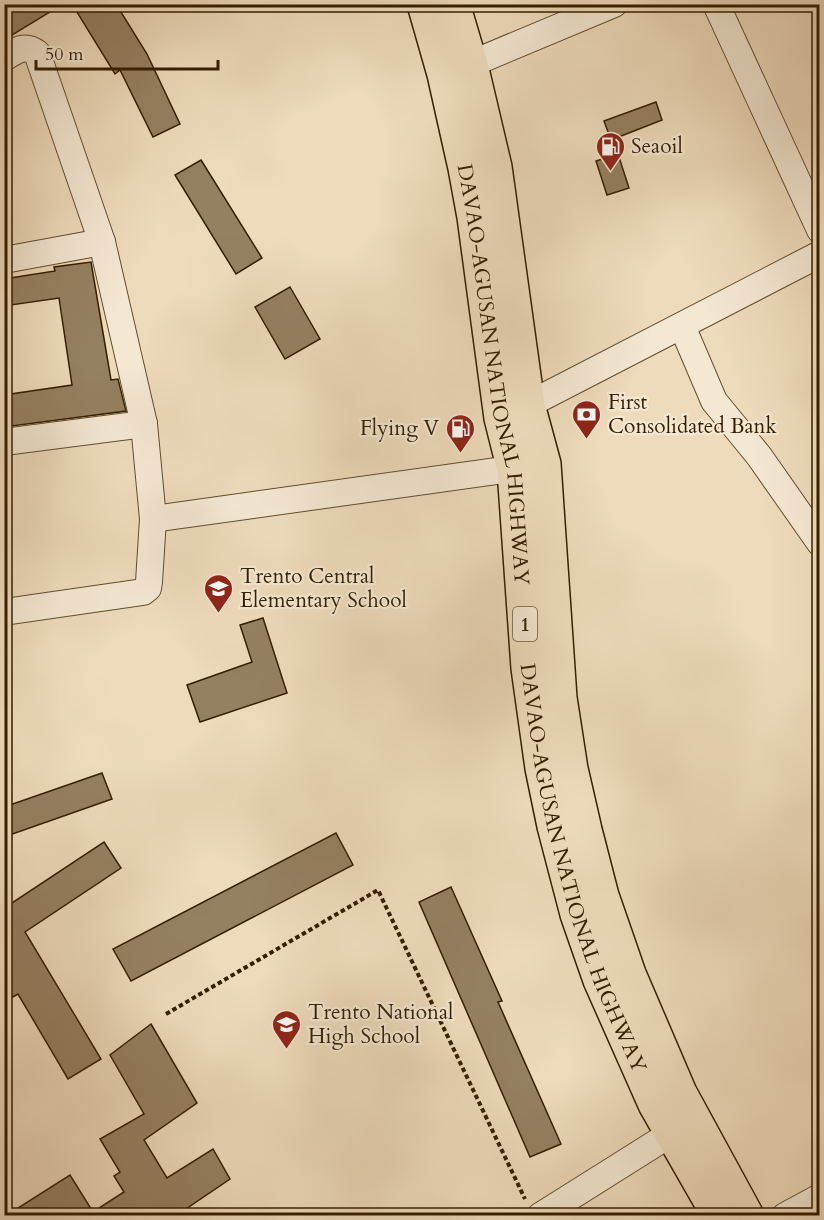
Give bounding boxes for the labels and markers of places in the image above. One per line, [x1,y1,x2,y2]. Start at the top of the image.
fuel station icon: Seaoil [594,130,626,172]
place label: Seaoil [631,132,683,161]
place label: First Consolidated Bank [608,388,777,441]
bank icon: First Consolidated Bank [571,398,603,440]
fuel station icon: Flying V [444,412,476,454]
place label: Flying V [360,414,440,443]
place label: Trento Central Elementary School [240,562,407,615]
school or university icon: Trento Central Elementary School [203,572,235,614]
place label: Trento National High School [308,998,453,1051]
school or university icon: Trento National High School [271,1008,303,1050]

